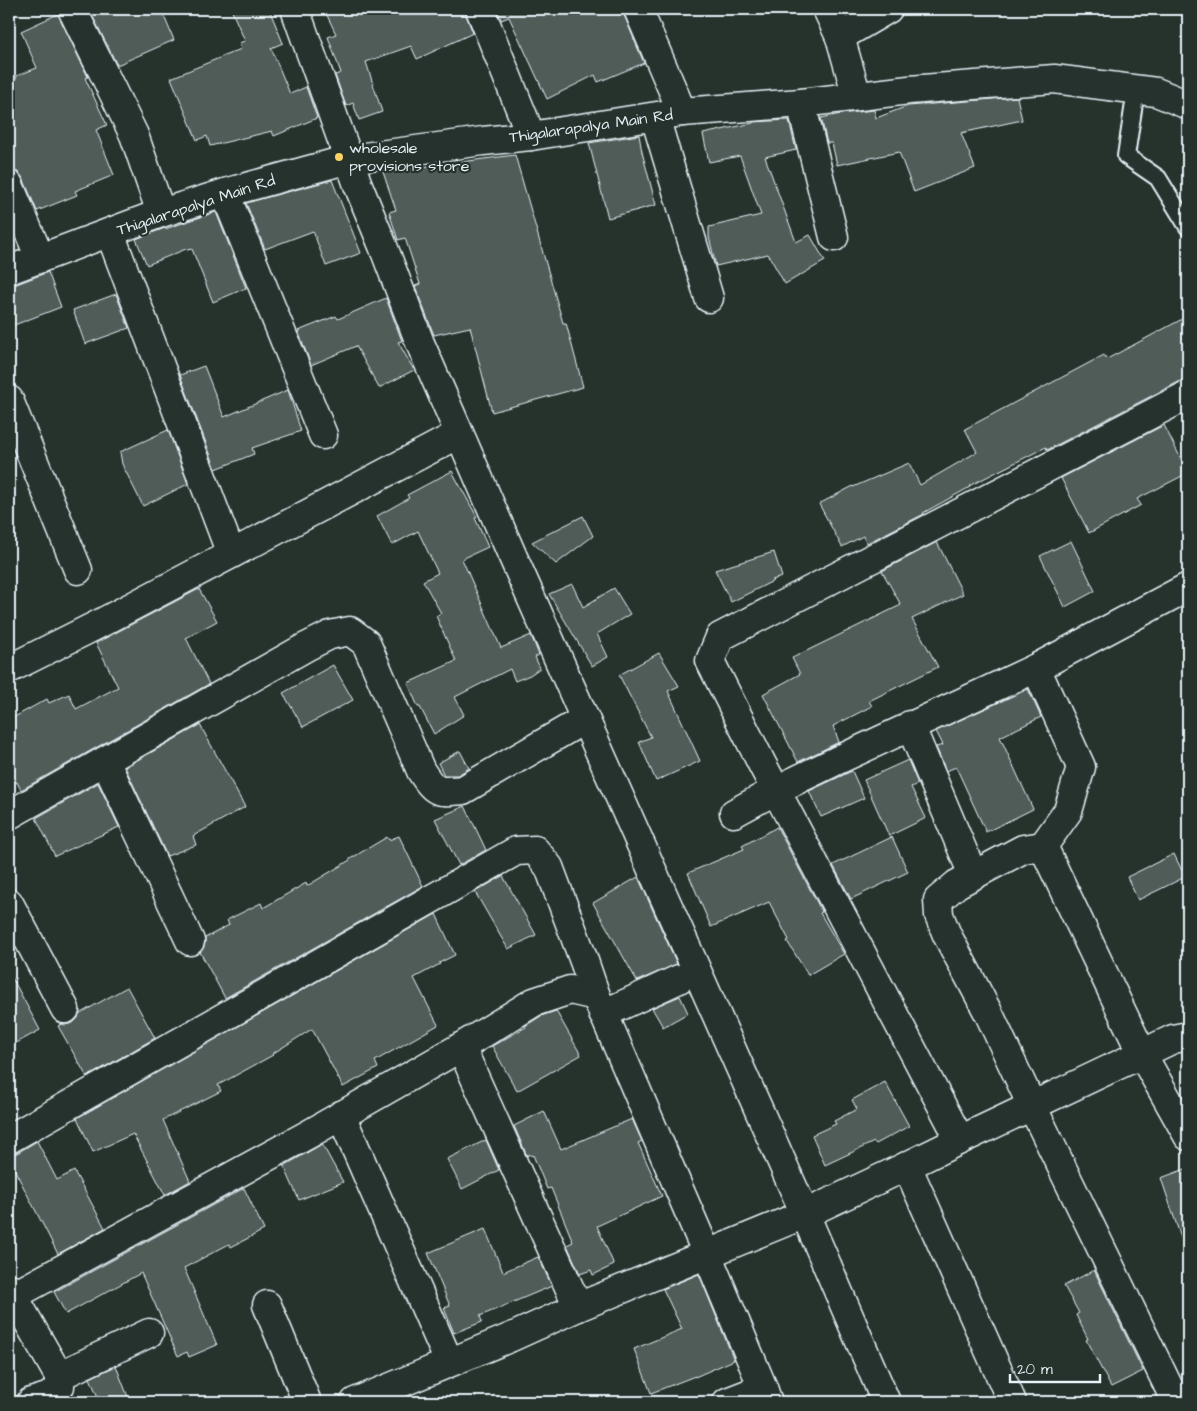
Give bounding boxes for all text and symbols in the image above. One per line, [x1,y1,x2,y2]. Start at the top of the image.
street label: Thigalarapalya Main Rd [508,104,674,149]
place label: wholesale provisions store [349,137,470,177]
marker: wholesale provisions store [333,151,345,163]
street label: Thigalarapalya Main Rd [114,169,278,242]
scale bar [1010,1351,1100,1383]
text: 20 m [1017,1359,1053,1380]

